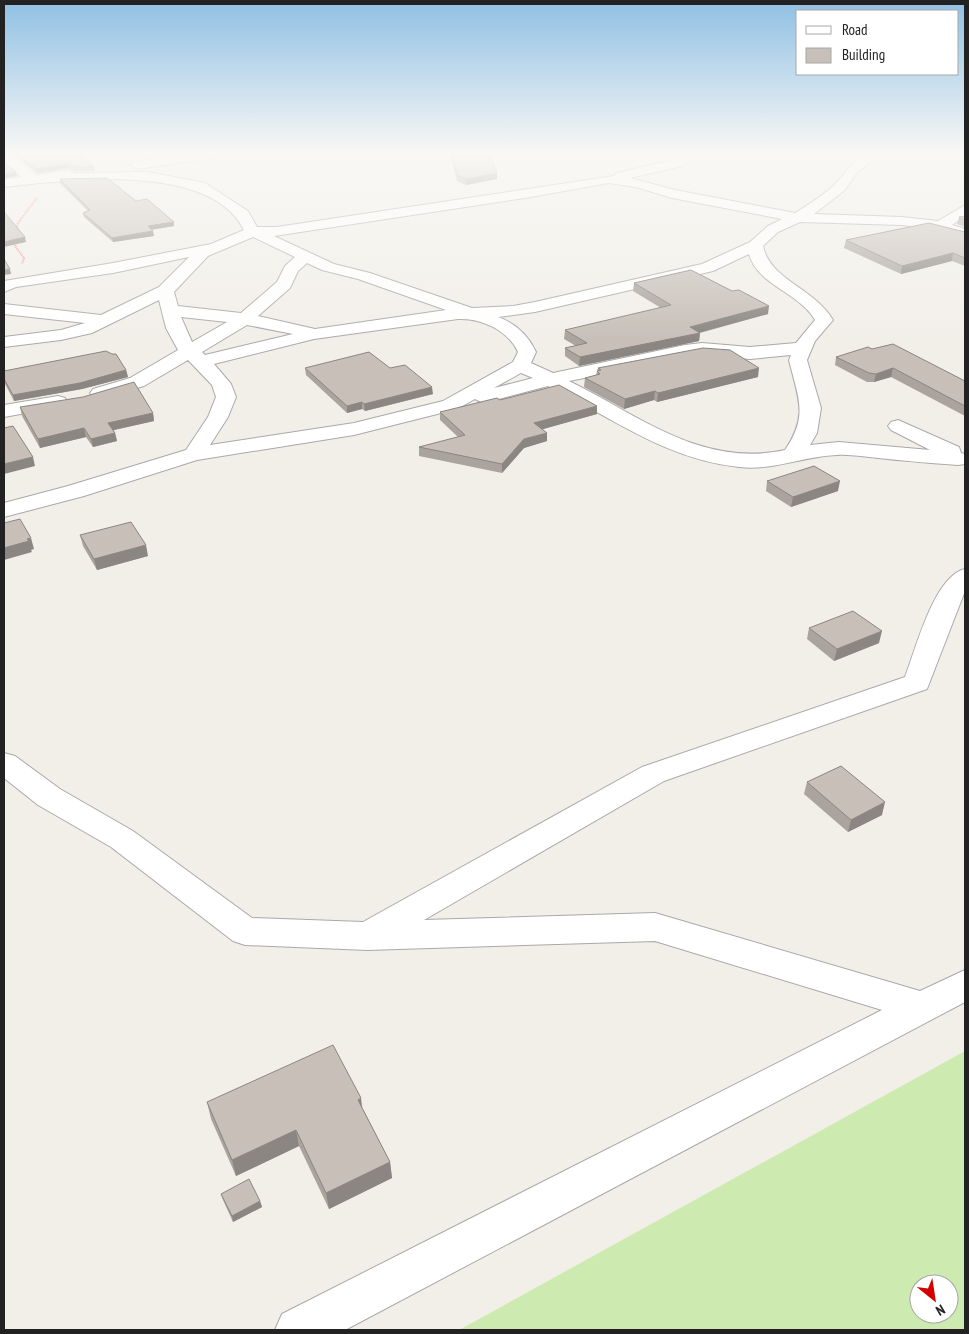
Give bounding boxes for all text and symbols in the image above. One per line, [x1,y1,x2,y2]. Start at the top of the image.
legend [796,10,959,75]
text: Road [842,20,868,39]
text: Building [842,45,885,64]
north arrow [909,1274,959,1324]
text: N [933,1301,948,1320]

